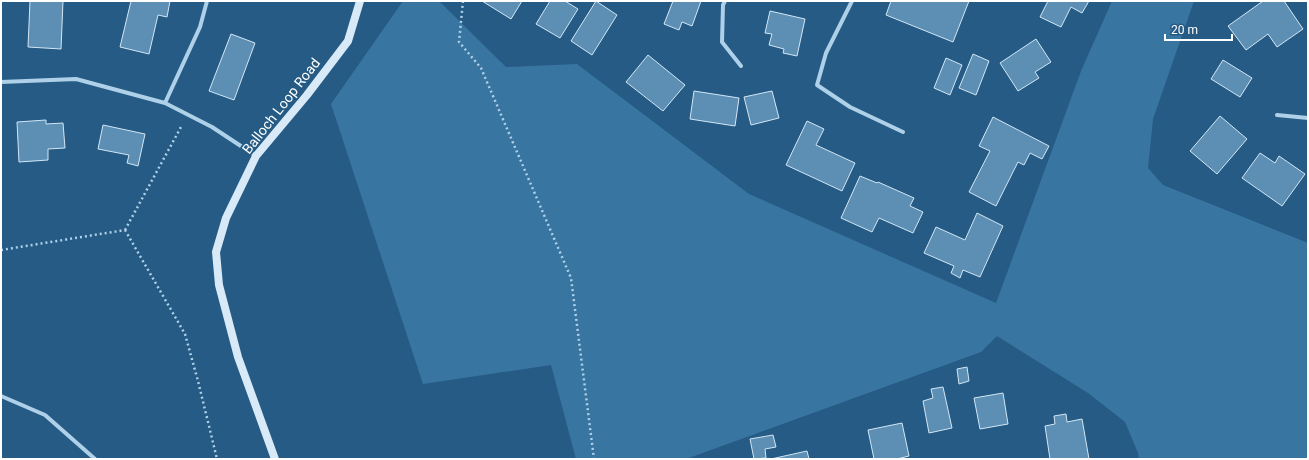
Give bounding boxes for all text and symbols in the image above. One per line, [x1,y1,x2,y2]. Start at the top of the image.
scale bar [1165,16,1232,42]
text: 20 m [1171,23,1198,37]
street label: Balloch Loop Road [239,55,323,157]

